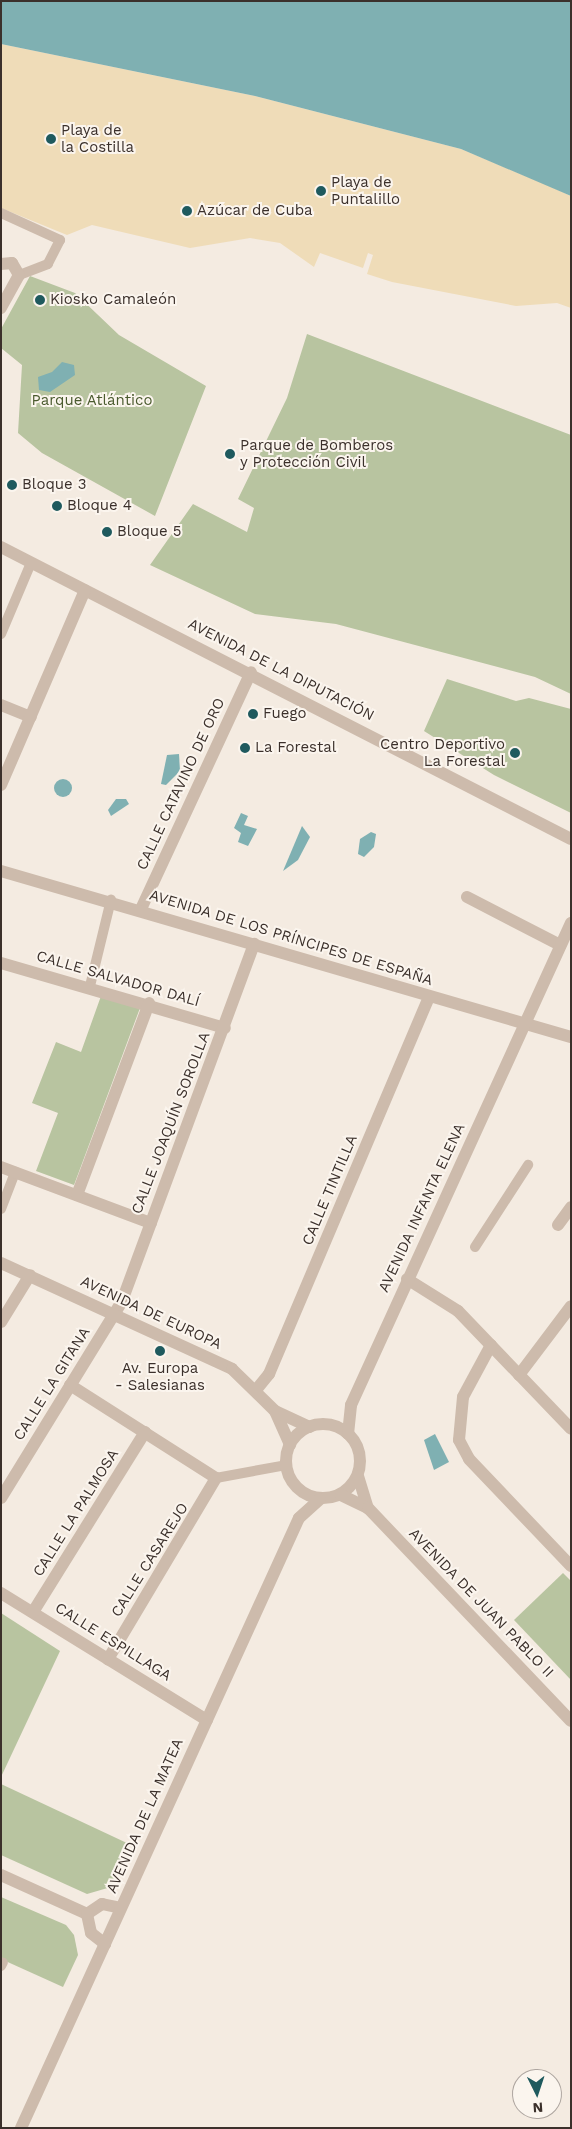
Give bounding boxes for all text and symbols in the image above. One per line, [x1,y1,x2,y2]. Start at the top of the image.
place label: Playa de la Costilla [61,121,134,156]
marker: Playa de la Costilla [45,133,57,145]
place label: Playa de Puntalillo [331,173,400,208]
marker: Playa de Puntalillo [315,185,327,197]
place label: Azúcar de Cuba [197,202,313,220]
marker: Azúcar de Cuba [181,205,193,217]
place label: Kiosko Camaleón [50,291,176,309]
marker: Kiosko Camaleón [34,294,46,306]
park label: Parque Atlántico [31,392,153,410]
place label: Parque de Bomberos y Protección Civil [240,436,393,471]
marker: Parque de Bomberos y Protección Civil [224,448,236,460]
place label: Bloque 3 [22,476,87,494]
marker: Bloque 3 [6,479,18,491]
place label: Bloque 4 [67,497,132,515]
marker: Bloque 4 [51,500,63,512]
place label: Bloque 5 [117,523,182,541]
marker: Bloque 5 [101,526,113,538]
street label: AVENIDA DE LA DIPUTACIÓN [184,615,378,725]
street label: CALLE CATAVINO DE ORO [133,695,229,873]
place label: Fuego [263,705,306,723]
marker: Fuego [247,708,259,720]
place label: Centro Deportivo La Forestal [380,735,505,770]
place label: La Forestal [255,739,337,757]
marker: La Forestal [239,742,251,754]
marker: Centro Deportivo La Forestal [509,747,521,759]
street label: AVENIDA DE LOS PRÍNCIPES DE ESPAÑA [147,886,435,990]
street label: CALLE SALVADOR DALÍ [34,947,202,1011]
street label: CALLE JOAQUÍN SOROLLA [128,1029,214,1217]
street label: AVENIDA INFANTA ELENA [375,1120,469,1296]
street label: CALLE TINTILLA [299,1132,361,1248]
street label: AVENIDA DE EUROPA [77,1272,225,1354]
street label: CALLE LA GITANA [10,1324,94,1444]
marker: Av. Europa - Salesianas [154,1345,166,1357]
place label: Av. Europa - Salesianas [115,1359,205,1394]
street label: CALLE LA PALMOSA [29,1446,123,1580]
street label: CALLE CASAREJO [108,1500,192,1620]
street label: AVENIDA DE JUAN PABLO II [405,1524,557,1682]
street label: CALLE ESPILLAGA [51,1599,175,1685]
street label: AVENIDA DE LA MATEA [102,1735,188,1897]
north arrow [512,2069,562,2119]
text: N [532,2100,544,2116]

